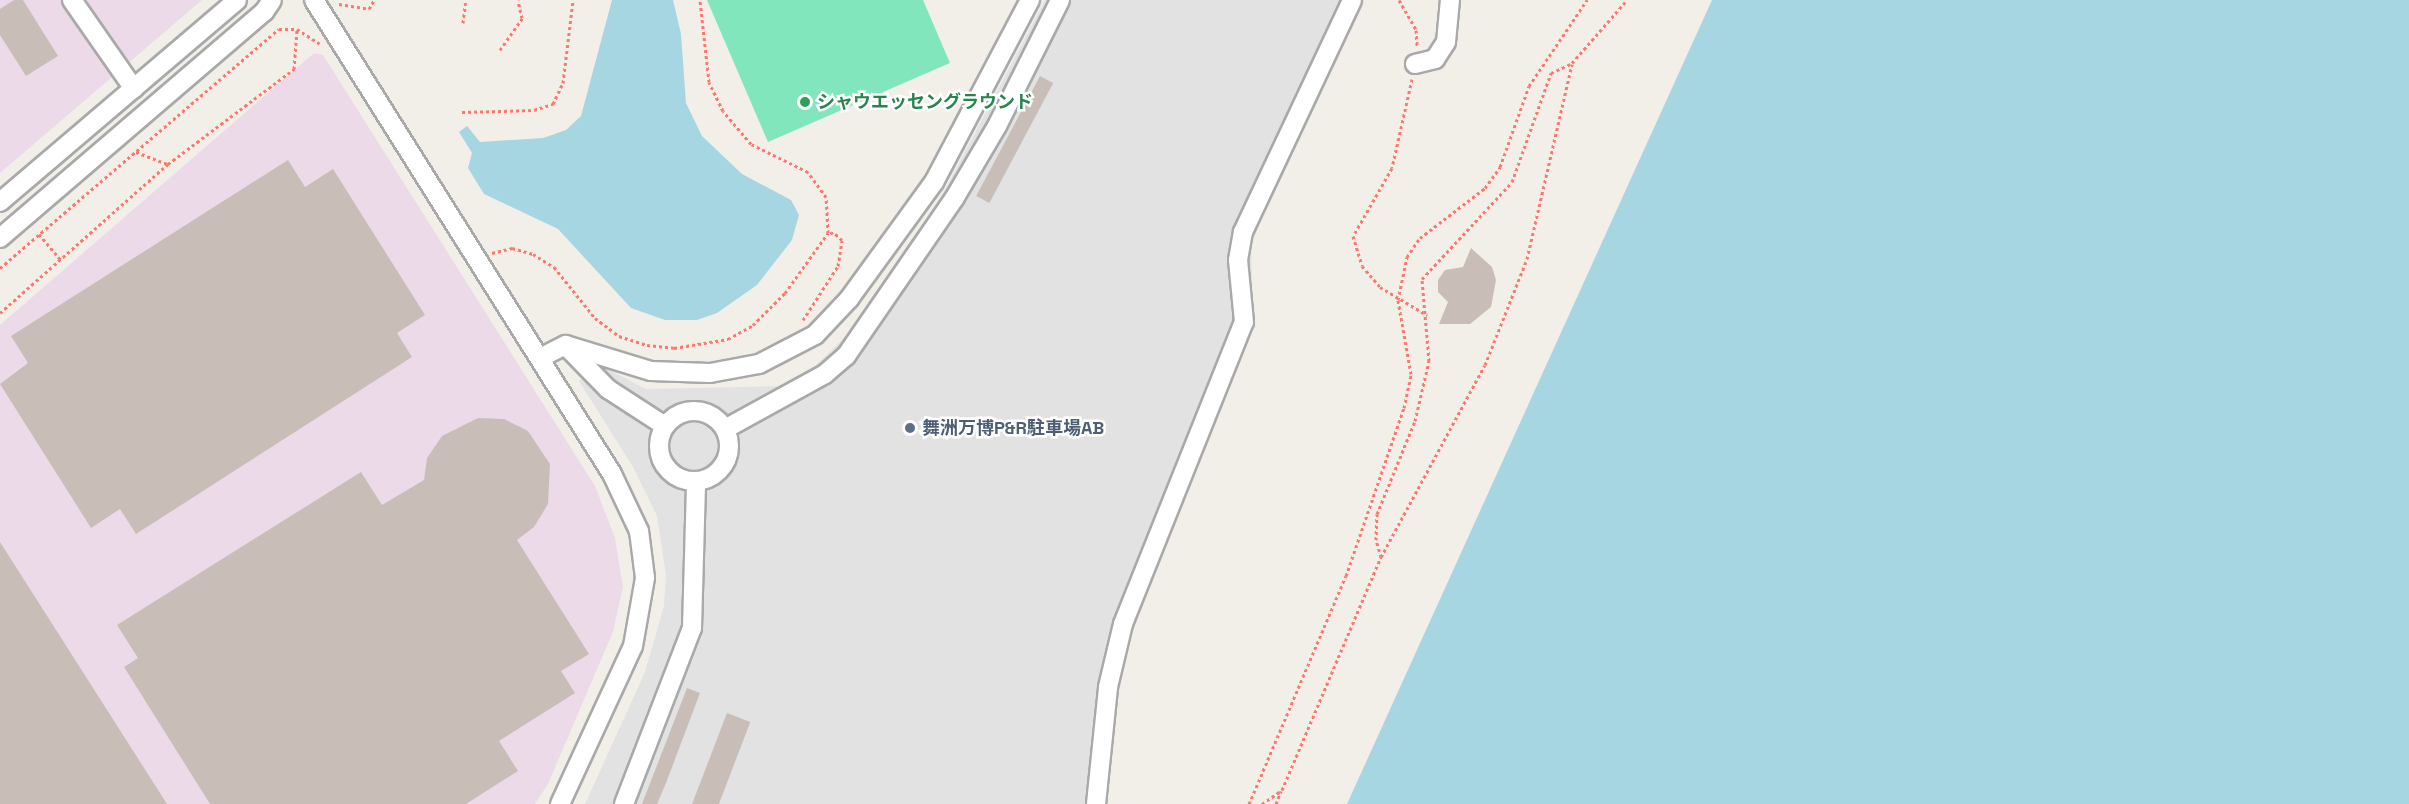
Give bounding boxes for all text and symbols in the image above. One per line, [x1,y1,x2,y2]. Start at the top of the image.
place label: シャウエッセングラウンド [817,91,1033,113]
marker: シャウエッセングラウンド [798,95,812,109]
place label: 舞洲万博P&R駐車場AB [922,417,1104,439]
marker: 舞洲万博P&R駐車場AB [903,421,917,435]

